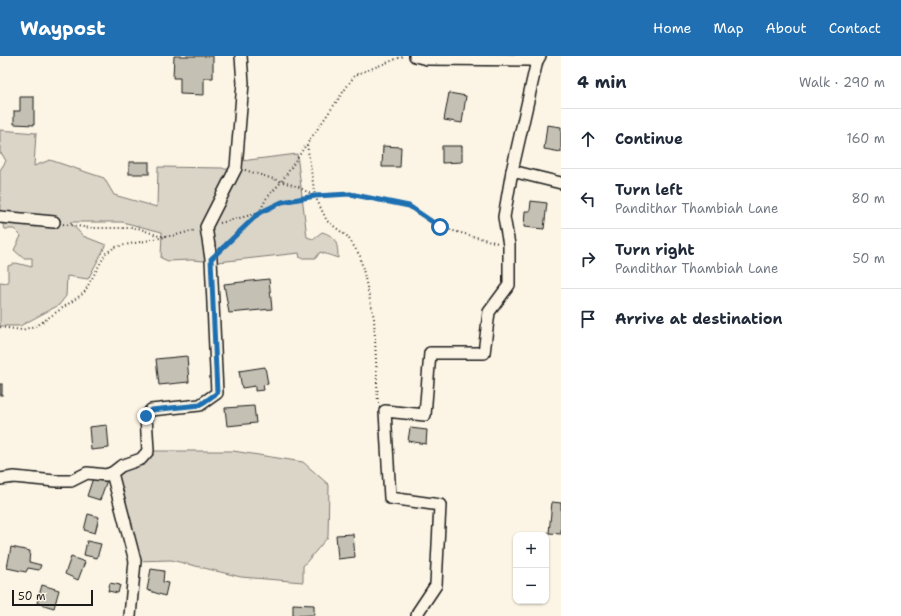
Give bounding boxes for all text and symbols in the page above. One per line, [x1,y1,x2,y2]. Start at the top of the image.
text: Waypost [20,16,105,41]
text: Home [653,19,692,37]
text: Map [714,19,744,37]
text: About [766,19,807,37]
text: Contact [829,19,881,37]
text: 4 min [577,71,627,93]
text: Walk · 290 m [799,74,885,91]
icon: ahead [577,128,599,150]
text: Continue [615,129,683,149]
text: 160 m [847,130,885,147]
text: Turn left [615,180,683,200]
icon: left [577,188,599,210]
text: 80 m [851,190,885,207]
text: Pandithar Thambiah Lane [615,200,778,217]
route start [431,218,449,236]
text: Turn right [615,240,695,260]
icon: right [577,248,599,270]
text: 50 m [852,250,885,267]
text: Pandithar Thambiah Lane [615,260,778,277]
icon: arrive [577,308,599,330]
text: Arrive at destination [615,309,783,329]
route end [137,407,155,425]
map controls [513,532,549,604]
button: + [513,532,549,568]
button: − [513,568,549,604]
scale bar [12,588,93,607]
text: 50 m [18,589,46,604]

